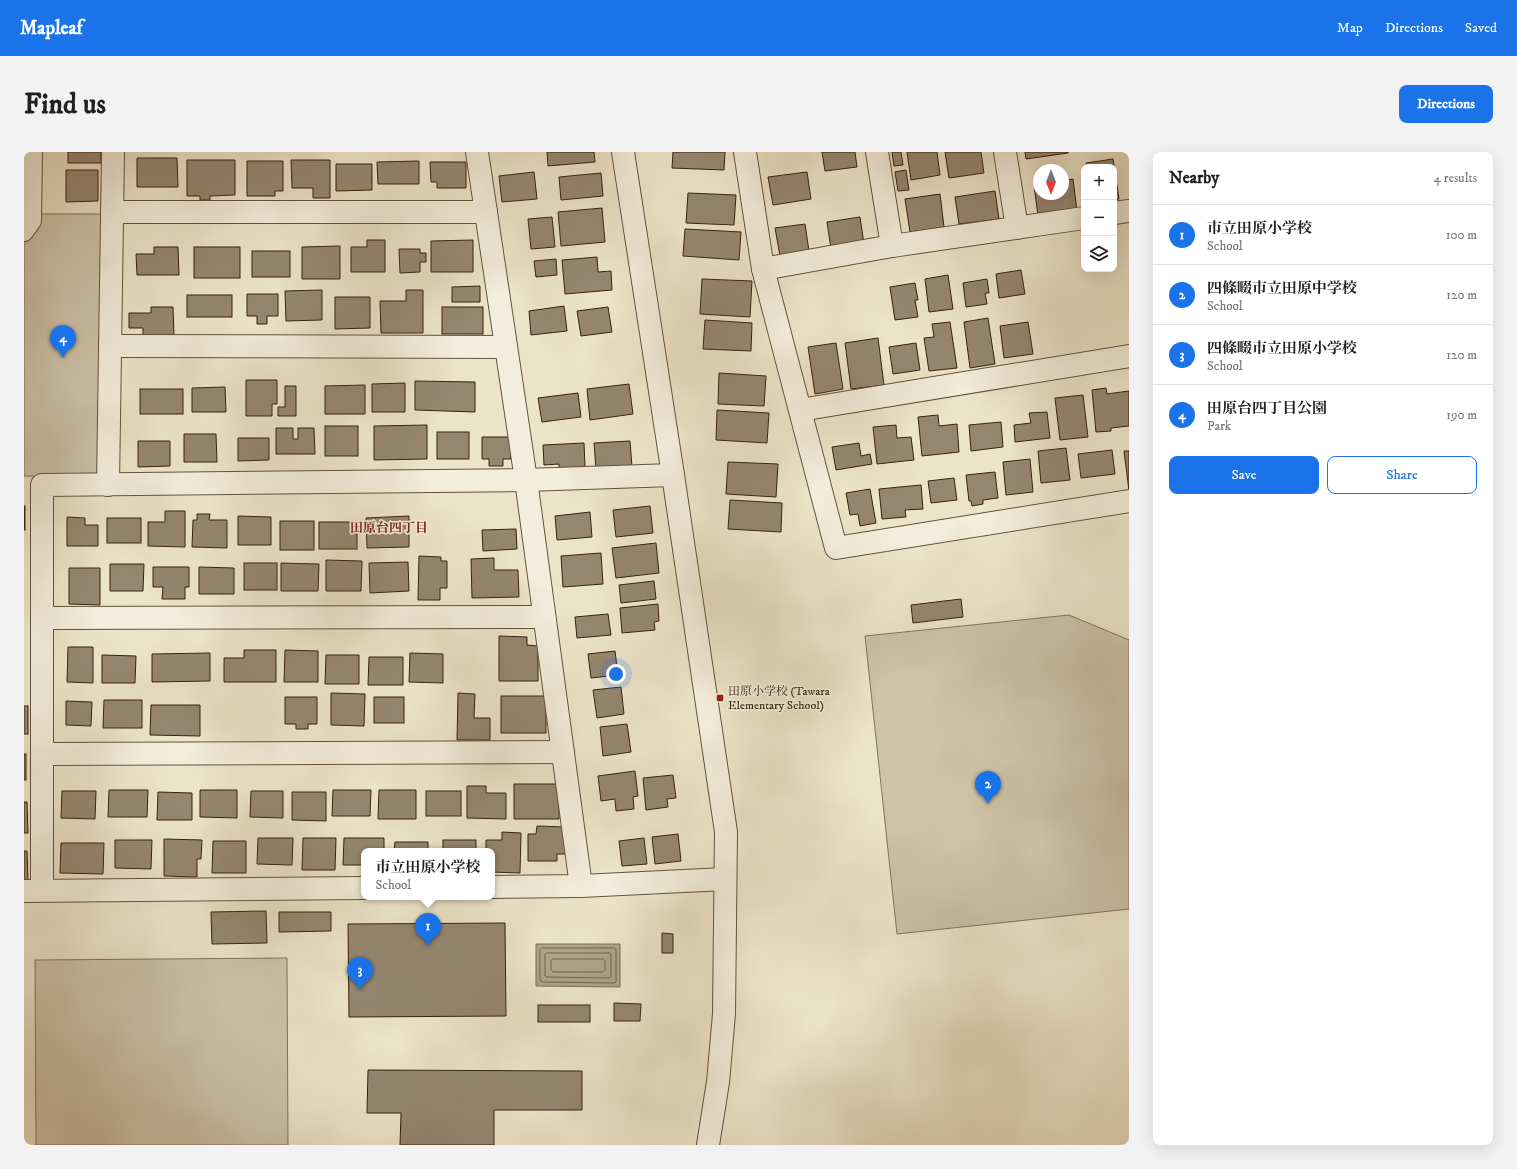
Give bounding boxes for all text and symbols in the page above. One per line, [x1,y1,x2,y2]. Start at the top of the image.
text: Mapleaf [20,17,83,40]
text: Map [1337,19,1363,37]
text: Directions [1385,19,1443,37]
text: Saved [1465,19,1497,37]
button: Directions [1399,85,1493,123]
text: Find us [24,87,106,122]
north arrow [1033,164,1069,200]
map controls [1081,164,1117,272]
button: + [1081,164,1117,200]
text: Nearby [1169,167,1219,189]
text: 4 results [1434,170,1477,186]
button: − [1081,200,1117,236]
text: 市立田原小学校 [1207,219,1312,238]
text: 1 [1180,227,1184,243]
text: 100 m [1446,227,1477,243]
button: layers [1081,236,1117,272]
text: School [1207,238,1243,254]
text: 四條畷市立田原中学校 [1207,279,1357,298]
text: 2 [1179,287,1185,303]
text: 120 m [1446,287,1477,303]
text: School [1207,298,1243,314]
pin: 4 [50,325,76,358]
text: 四條畷市立田原小学校 [1207,339,1357,358]
text: 3 [1180,347,1184,363]
text: 120 m [1446,347,1477,363]
text: School [1207,358,1243,374]
text: 田原台四丁目公園 [1207,399,1327,418]
text: 4 [1178,407,1186,423]
text: 190 m [1446,407,1477,423]
text: Park [1207,418,1231,434]
button: Save [1169,456,1319,494]
button: Share [1327,456,1477,494]
district label: 田原台四丁目 [350,520,428,536]
your location [606,664,626,684]
place label: 田原小学校 (Tawara Elementary School) [728,684,831,713]
marker: 田原小学校 (Tawara Elementary School) [715,693,725,703]
pin: 2 [975,771,1001,804]
popup [361,848,495,900]
text: 市立田原小学校 [375,858,481,877]
text: School [375,877,411,893]
pin: 1 [415,913,441,946]
pin: 3 [347,957,373,990]

